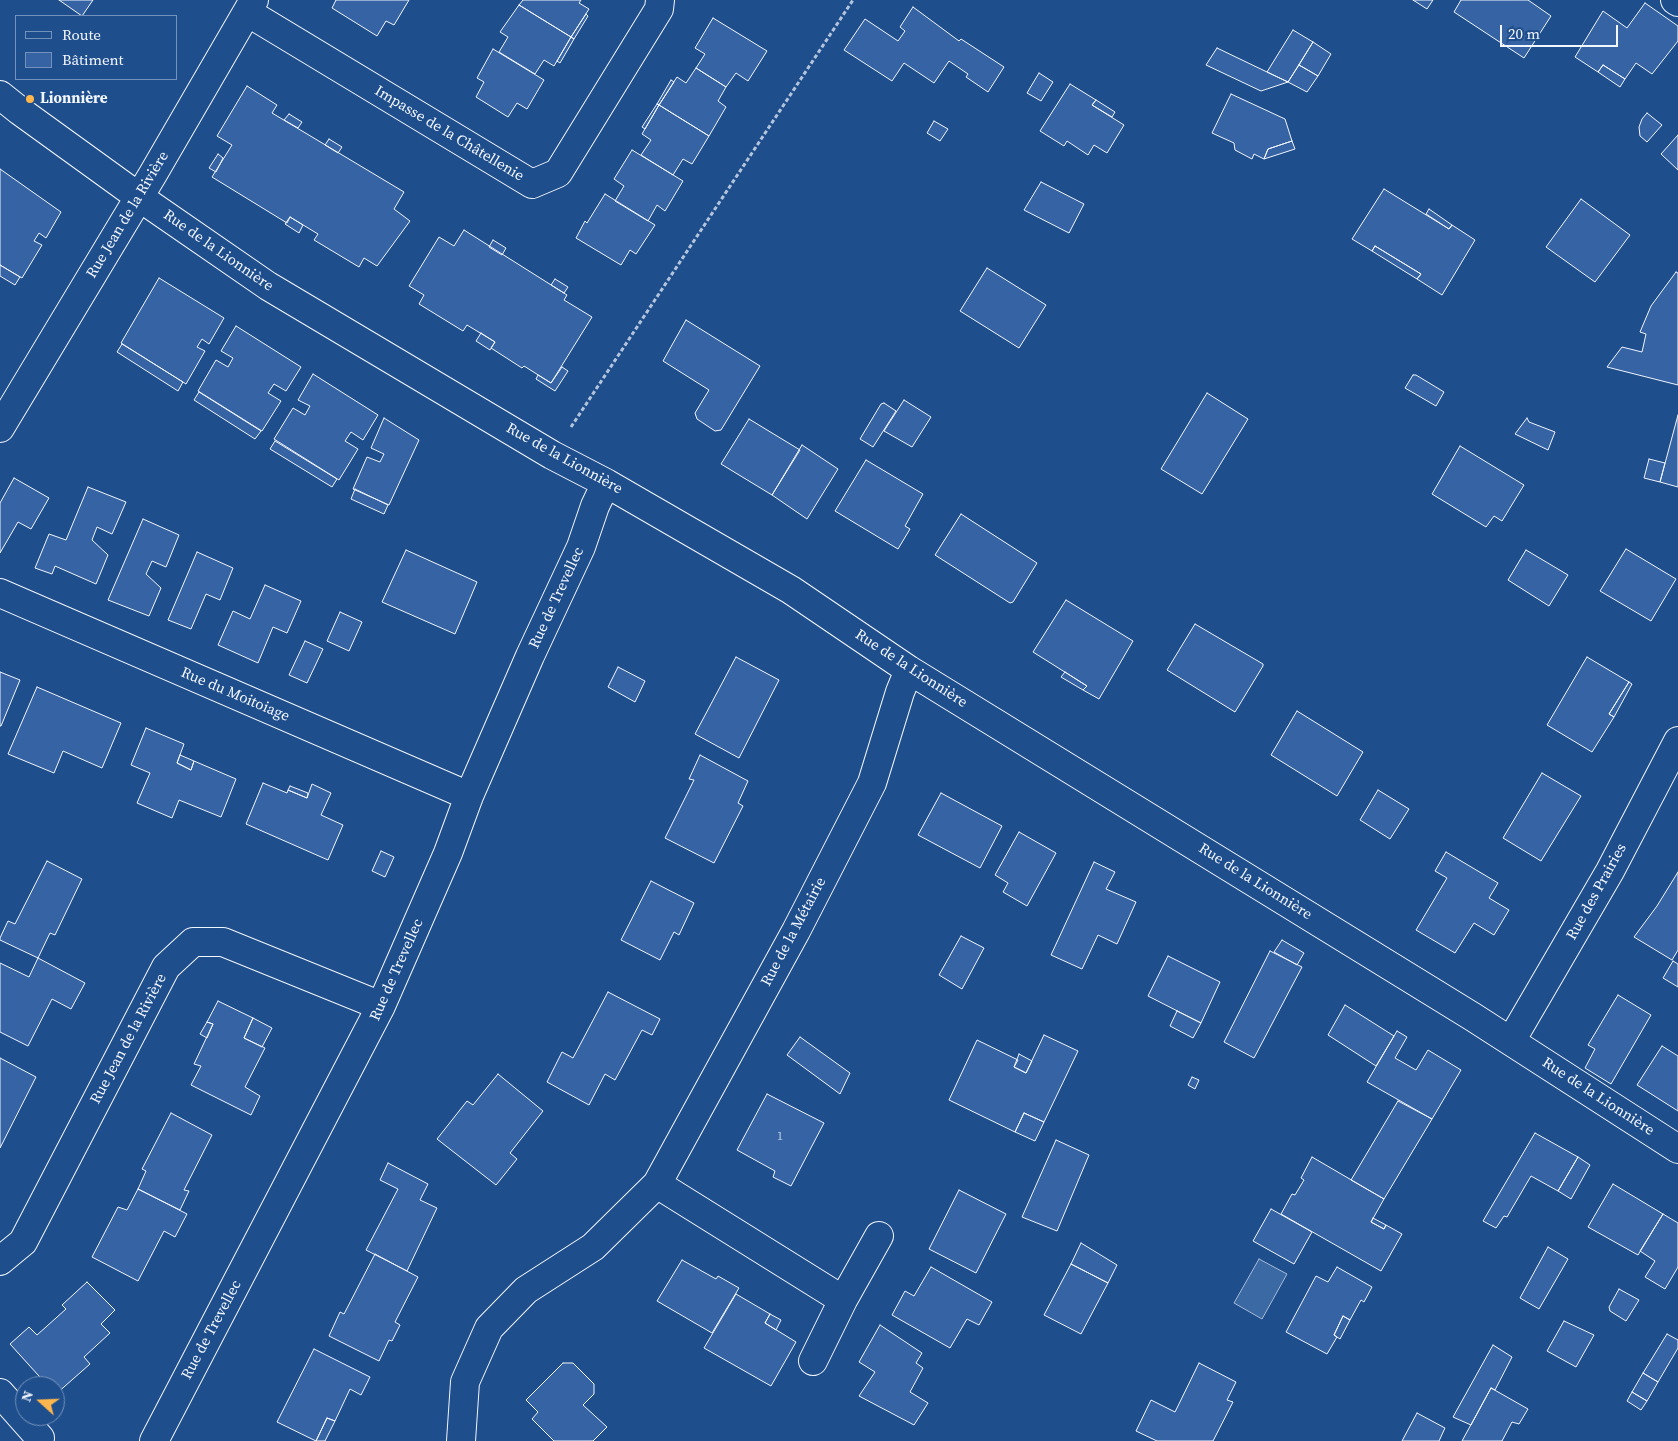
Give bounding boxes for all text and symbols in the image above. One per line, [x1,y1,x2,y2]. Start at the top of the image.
legend [15,15,178,80]
scale bar [1503,15,1620,47]
text: 20 m [1508,23,1540,44]
text: Route [62,24,101,45]
text: Bâtiment [62,49,123,70]
street label: Impasse de la Châtellenie [371,82,527,186]
place label: Lionnière [40,90,107,108]
marker: Lionnière [24,93,36,105]
street label: Rue Jean de la Rivière [83,148,173,282]
street label: Rue de la Lionnière [159,206,277,296]
street label: Rue de la Lionnière [503,420,625,498]
street label: Rue de Trevellec [526,544,588,652]
street label: Rue de la Lionnière [851,626,971,712]
street label: Rue du Moitoiage [178,664,292,726]
street label: Rue de la Lionnière [1195,840,1315,924]
street label: Rue des Prairies [1563,841,1631,943]
street label: Rue de la Métairie [758,874,830,990]
street label: Rue de Trevellec [366,916,428,1024]
street label: Rue Jean de la Rivière [87,971,171,1107]
street label: Rue de la Lionnière [1538,1054,1658,1140]
house number: 1 [777,1130,783,1144]
street label: Rue de Trevellec [178,1277,246,1383]
north arrow [15,1376,65,1426]
text: N [16,1388,38,1404]

